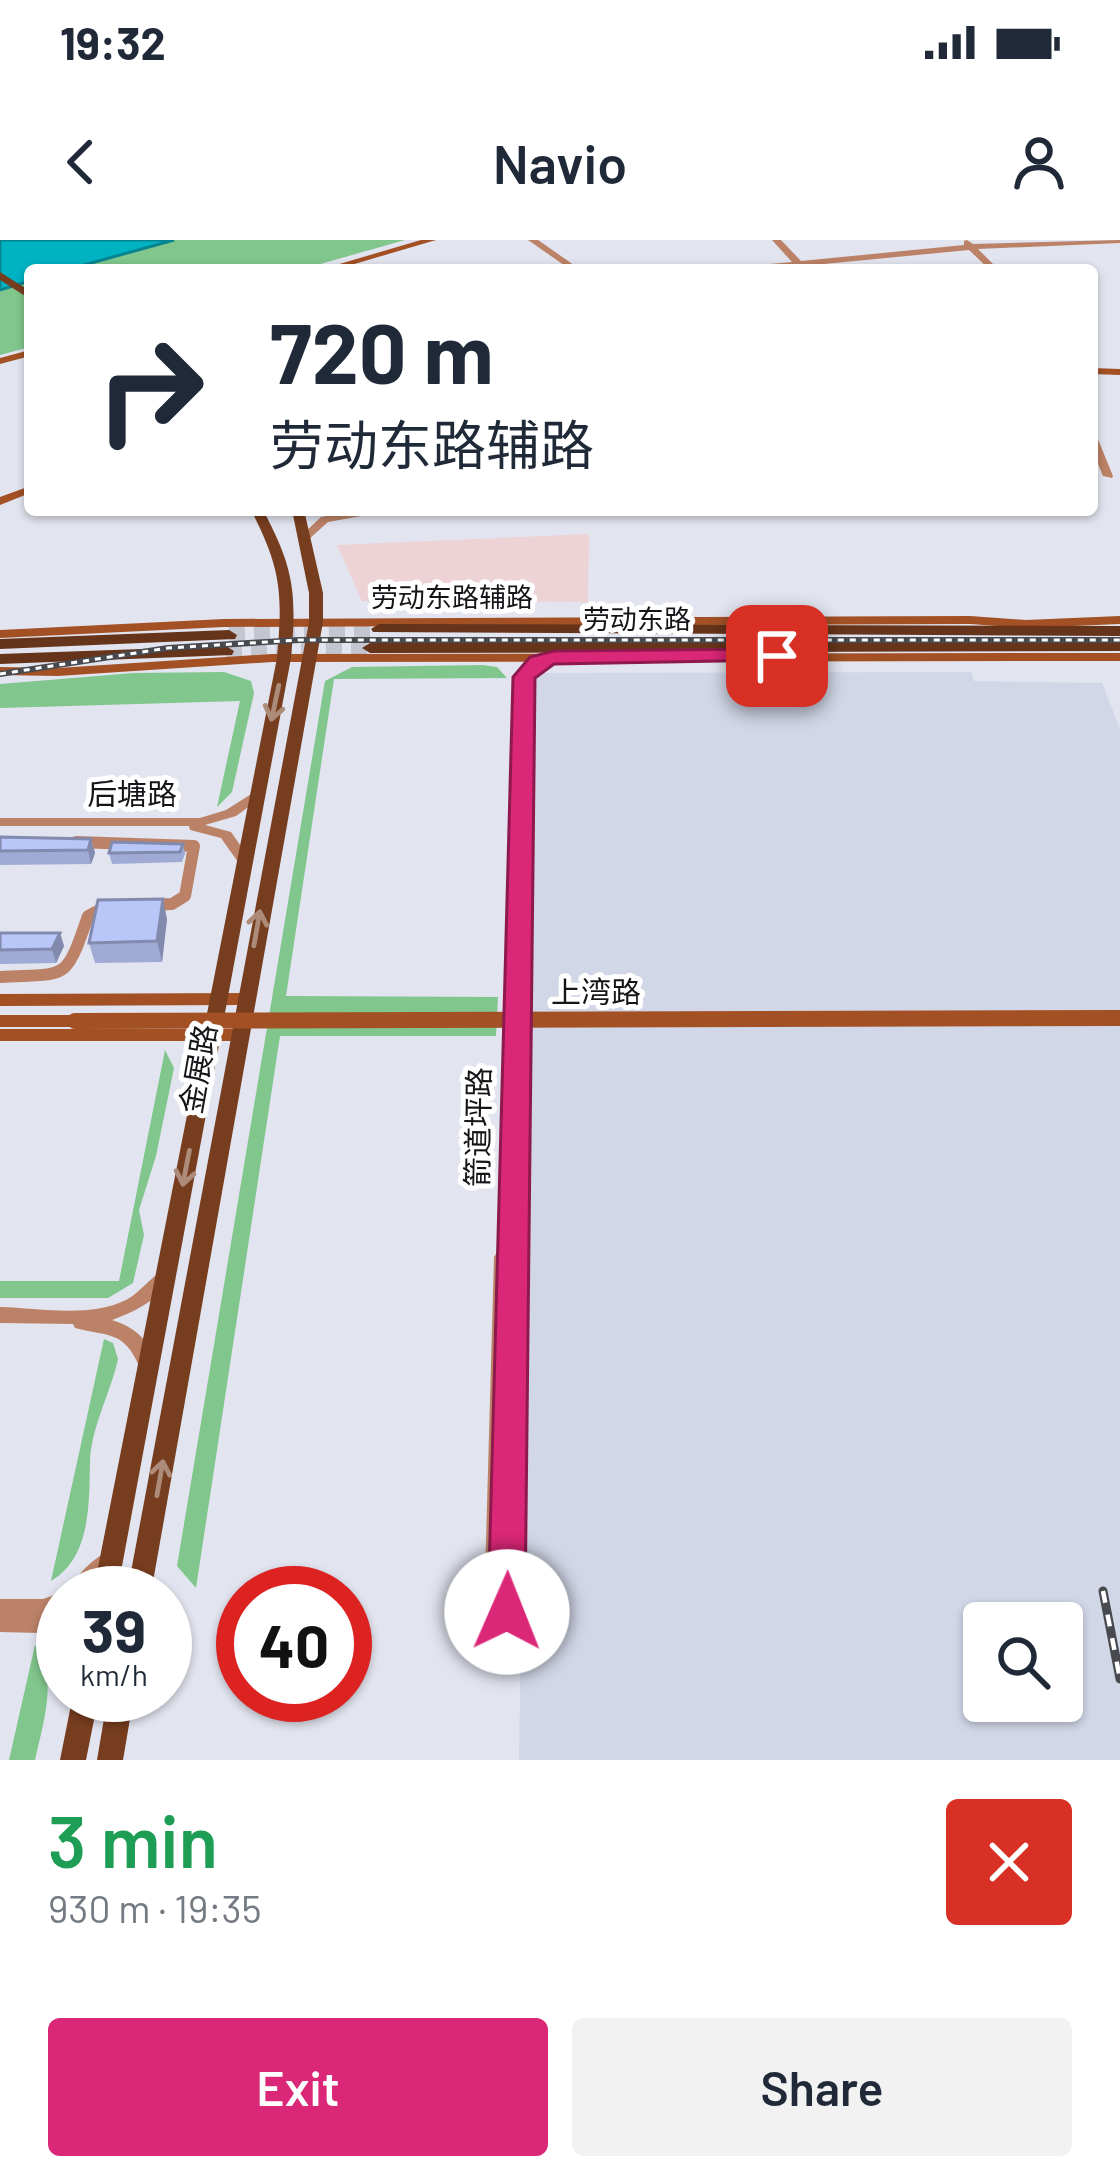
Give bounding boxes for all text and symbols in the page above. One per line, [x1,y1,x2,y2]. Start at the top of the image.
text: 19:32 [60,15,166,69]
icon: back [48,129,114,195]
icon: person [1006,129,1072,195]
text: Navio [493,130,627,195]
text: 720 m [270,300,494,401]
icon: right [72,312,228,468]
text: 劳动东路辅路 [270,411,594,476]
street label: 劳动东路辅路 [371,580,533,612]
street label: 劳动东路 [583,602,691,634]
pin [726,605,828,707]
icon: arrive [744,623,810,689]
one-way arrow [263,682,285,721]
street label: 后塘路 [87,775,177,811]
one-way arrow [247,910,270,949]
street label: 上湾路 [551,973,641,1009]
street label: 金展路 [171,1021,223,1116]
street label: 箭道坪路 [458,1067,496,1187]
one-way arrow [174,1148,196,1187]
one-way arrow [149,1459,172,1498]
position arrow [444,1549,570,1675]
speed limit sign: 40 [216,1566,372,1722]
text: 39 [82,1593,146,1665]
map controls [963,1602,1083,1722]
button: search [963,1602,1083,1722]
text: km/h [80,1656,148,1692]
text: 3 min [48,1796,218,1882]
button: close [946,1799,1072,1925]
text: 930 m · 19:35 [48,1884,262,1931]
button: Exit [48,2018,548,2156]
button: Share [572,2018,1072,2156]

